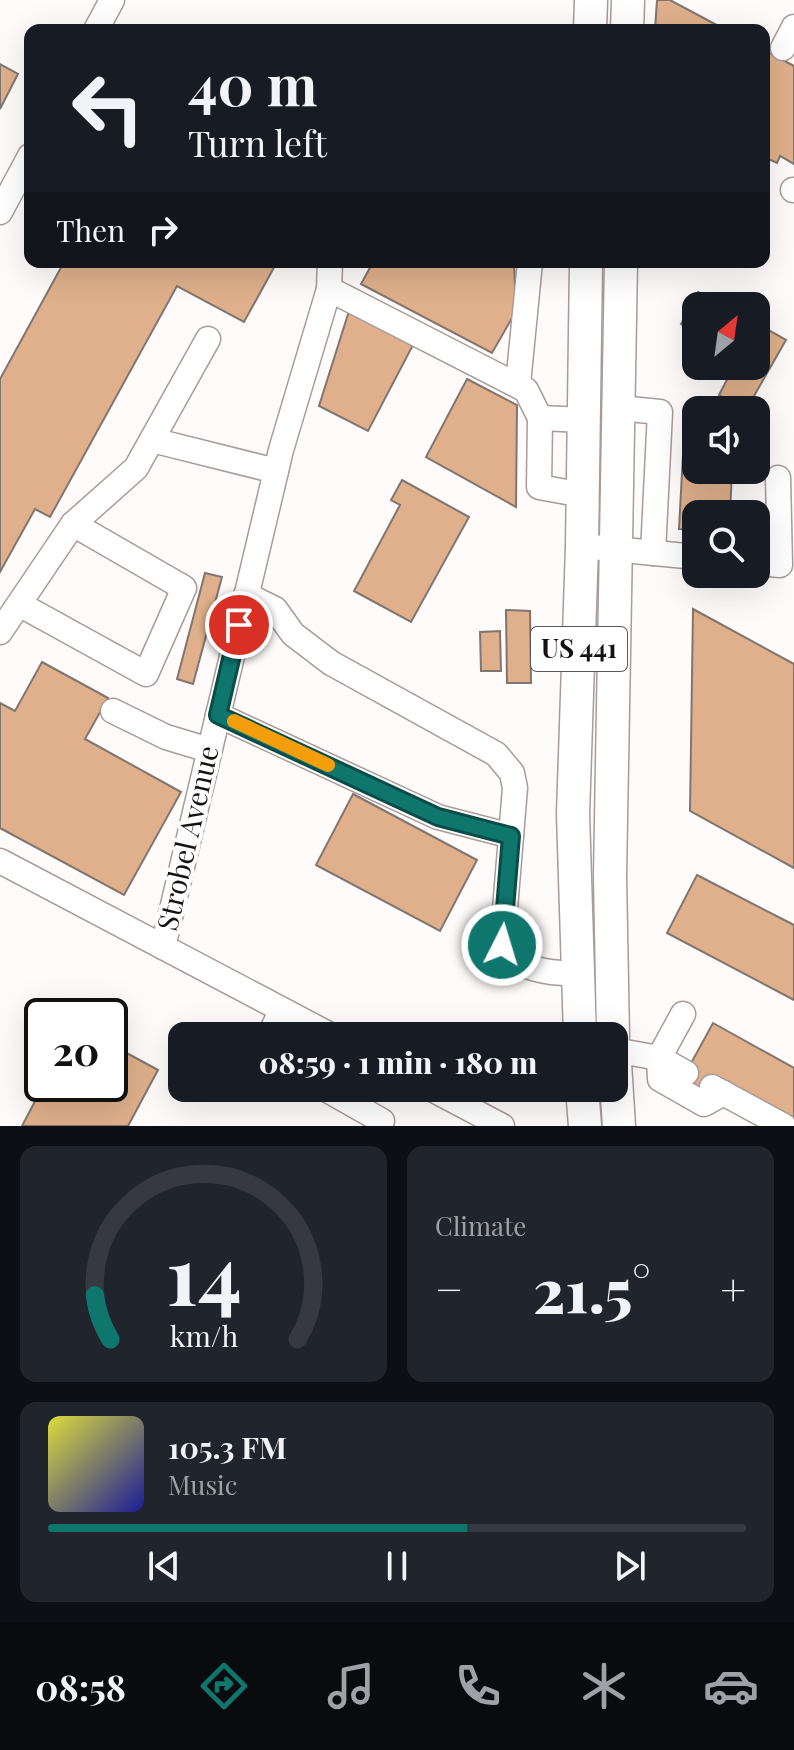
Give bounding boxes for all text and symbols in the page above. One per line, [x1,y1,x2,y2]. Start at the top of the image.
text: 40 m [188,46,317,121]
icon: left [56,56,160,160]
text: Turn left [188,118,327,166]
icon: right [141,208,185,252]
text: Then [56,210,125,250]
north arrow [682,292,770,380]
map controls [682,292,770,588]
button: sound [682,396,770,484]
button: search [682,500,770,588]
pin [205,591,273,659]
icon: arrive [217,603,261,647]
road number: US 441 [531,627,627,671]
street label: Strobel Avenue [147,742,226,934]
position arrow [460,903,544,987]
speed limit sign: 20 [24,998,128,1102]
text: 08:59 · 1 min · 180 m [259,1042,537,1082]
text: Climate [435,1208,526,1243]
text: 14 [166,1216,241,1327]
text: 21.5° [533,1248,651,1328]
text: − [435,1258,463,1317]
text: + [720,1258,746,1317]
text: km/h [169,1316,238,1354]
text: 105.3 FM [168,1427,287,1467]
text: Music [168,1467,237,1502]
icon: previous [142,1544,186,1588]
icon: pause [375,1544,419,1588]
icon: next [608,1544,652,1588]
icon: directions [196,1658,252,1714]
icon: music [323,1658,379,1714]
icon: phone [450,1658,506,1714]
icon: climate [576,1658,632,1714]
icon: car [703,1658,759,1714]
text: 08:58 [35,1662,126,1710]

